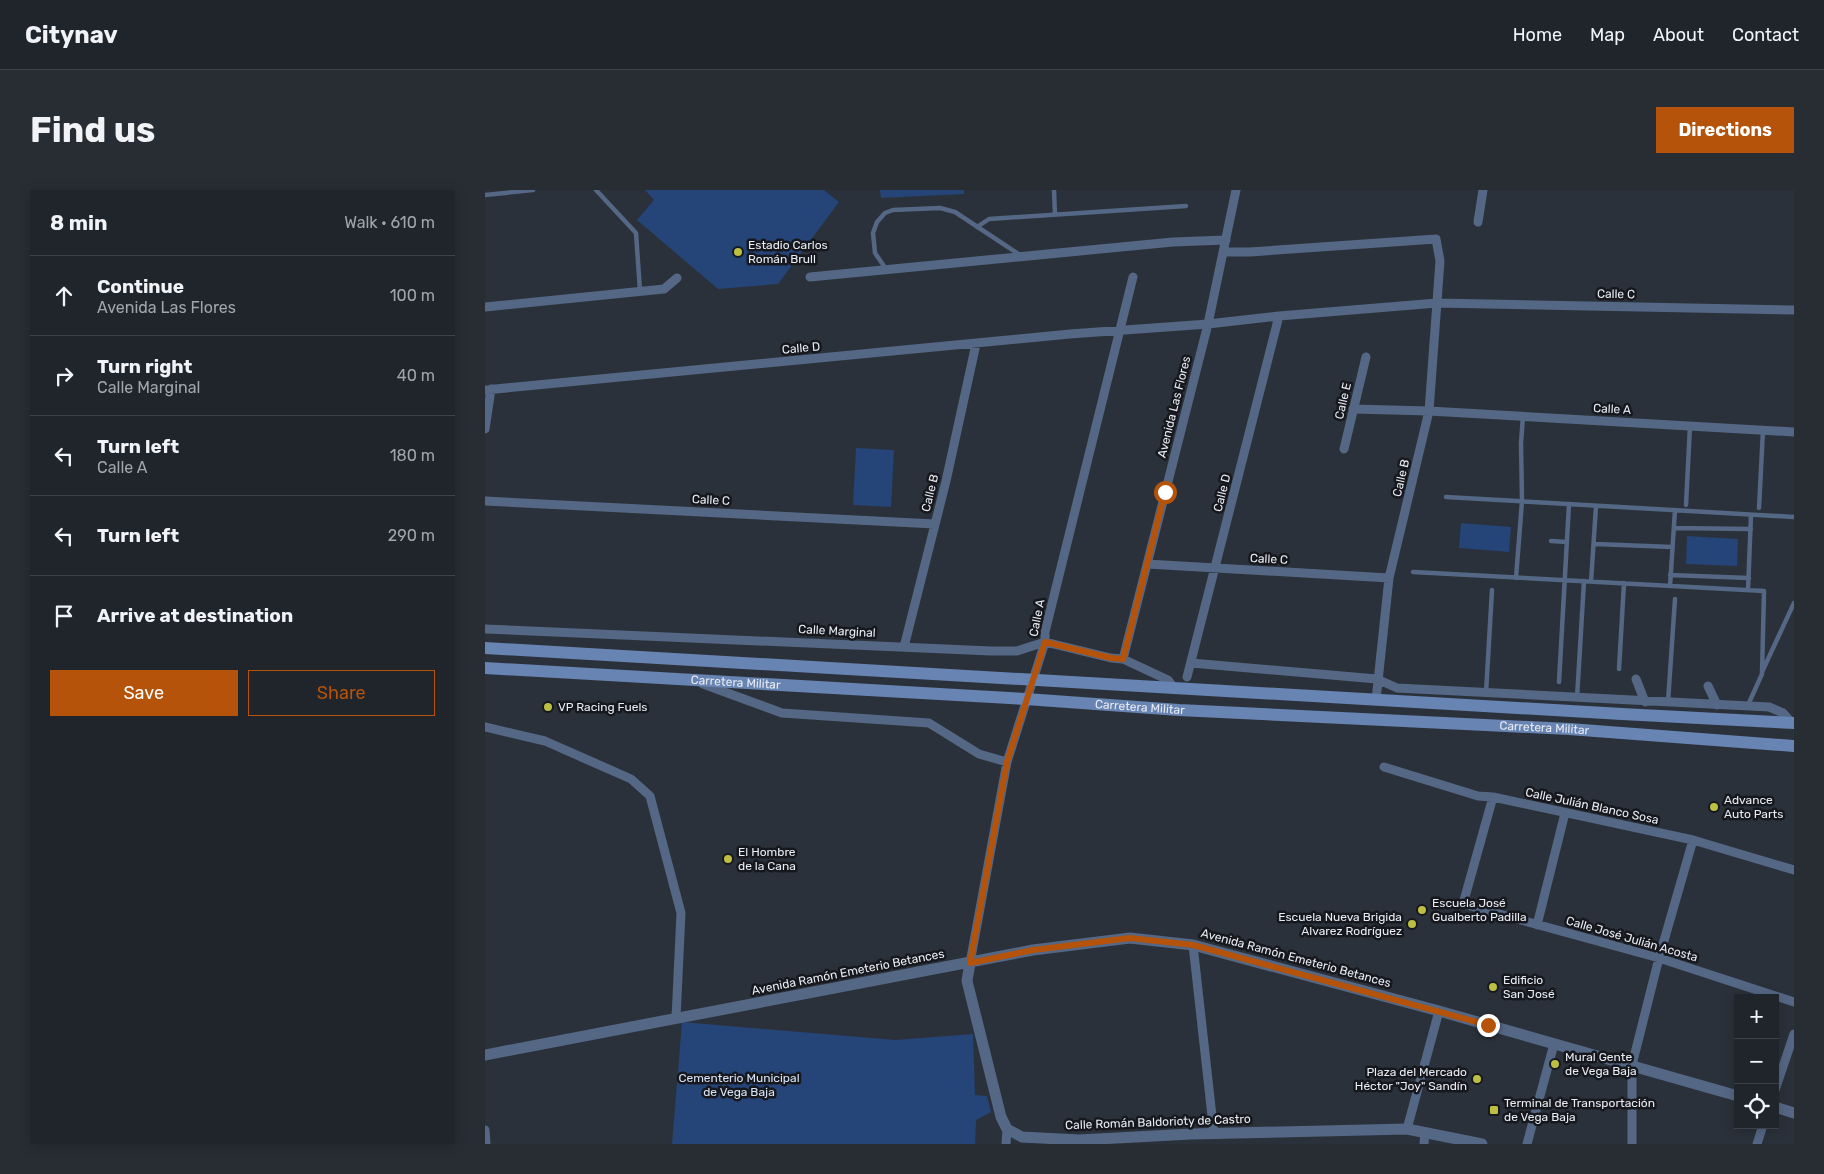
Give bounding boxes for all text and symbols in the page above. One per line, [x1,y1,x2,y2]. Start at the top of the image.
text: Citynav [25,21,118,49]
text: Home [1513,24,1562,46]
text: Map [1590,24,1625,46]
text: About [1653,24,1704,46]
text: Contact [1732,24,1799,46]
button: Directions [1656,107,1794,153]
text: Find us [30,109,155,151]
text: 8 min [50,210,107,235]
text: Walk · 610 m [344,213,435,232]
place label: Estadio Carlos Román Brull [748,238,828,266]
marker: Estadio Carlos Román Brull [732,246,744,258]
text: Continue [97,275,184,298]
icon: ahead [50,282,78,310]
text: 100 m [390,286,435,305]
street label: Calle C [1597,287,1635,301]
text: Avenida Las Flores [97,298,236,317]
street label: Calle D [781,339,821,357]
text: Turn right [97,355,192,378]
street label: Avenida Las Flores [1155,355,1193,459]
icon: right [50,362,78,390]
text: 40 m [397,366,435,385]
text: Calle Marginal [97,378,200,397]
street label: Calle E [1332,381,1354,421]
street label: Calle A [1593,401,1631,417]
text: Turn left [97,435,179,458]
icon: left [50,442,78,470]
text: 180 m [390,446,435,465]
text: Calle A [97,458,147,477]
street label: Calle B [1390,458,1412,498]
street label: Calle B [919,473,941,513]
street label: Calle D [1211,473,1233,513]
route start [1154,481,1177,504]
street label: Calle C [692,492,730,508]
icon: left [50,522,78,550]
text: Turn left [97,524,179,547]
text: 290 m [388,526,435,545]
street label: Calle C [1250,551,1288,567]
street label: Calle A [1027,598,1047,638]
icon: arrive [50,602,78,630]
text: Arrive at destination [97,604,293,627]
street label: Calle Marginal [798,622,876,640]
button: Save [50,670,238,716]
button: Share [248,670,435,716]
street label: Carretera Militar [690,673,781,692]
street label: Carretera Militar [1094,697,1185,717]
place label: VP Racing Fuels [558,700,648,714]
marker: VP Racing Fuels [542,701,554,713]
street label: Carretera Militar [1499,719,1590,738]
street label: Calle Julián Blanco Sosa [1524,785,1660,827]
place label: Advance Auto Parts [1724,793,1783,821]
marker: Advance Auto Parts [1708,801,1720,813]
place label: El Hombre de la Cana [738,845,796,873]
marker: El Hombre de la Cana [722,853,734,865]
place label: Escuela José Gualberto Padilla [1432,896,1527,924]
marker: Escuela José Gualberto Padilla [1416,904,1428,916]
place label: Escuela Nueva Brigida Alvarez Rodríguez [1278,910,1402,938]
street label: Calle José Julián Acosta [1565,913,1699,965]
marker: Escuela Nueva Brigida Alvarez Rodríguez [1406,918,1418,930]
street label: Avenida Ramón Emeterio Betances [1200,926,1392,990]
street label: Avenida Ramón Emeterio Betances [750,946,946,998]
place label: Edificio San José [1503,973,1555,1001]
marker: Edificio San José [1487,981,1499,993]
map controls [1734,994,1779,1129]
button: + [1734,994,1779,1039]
route end [1477,1014,1500,1037]
button: − [1734,1039,1779,1084]
place label: Mural Gente de Vega Baja [1565,1050,1637,1078]
marker: Mural Gente de Vega Baja [1549,1058,1561,1070]
place label: Plaza del Mercado Héctor "Joy" Sandín [1355,1065,1467,1093]
park label: Cementerio Municipal de Vega Baja [678,1071,800,1099]
marker: Plaza del Mercado Héctor "Joy" Sandín [1471,1073,1483,1085]
button: locate [1734,1084,1779,1129]
place label: Terminal de Transportación de Vega Baja [1504,1096,1655,1124]
marker: Terminal de Transportación de Vega Baja [1488,1104,1500,1116]
street label: Calle Román Baldorioty de Castro [1065,1112,1251,1132]

